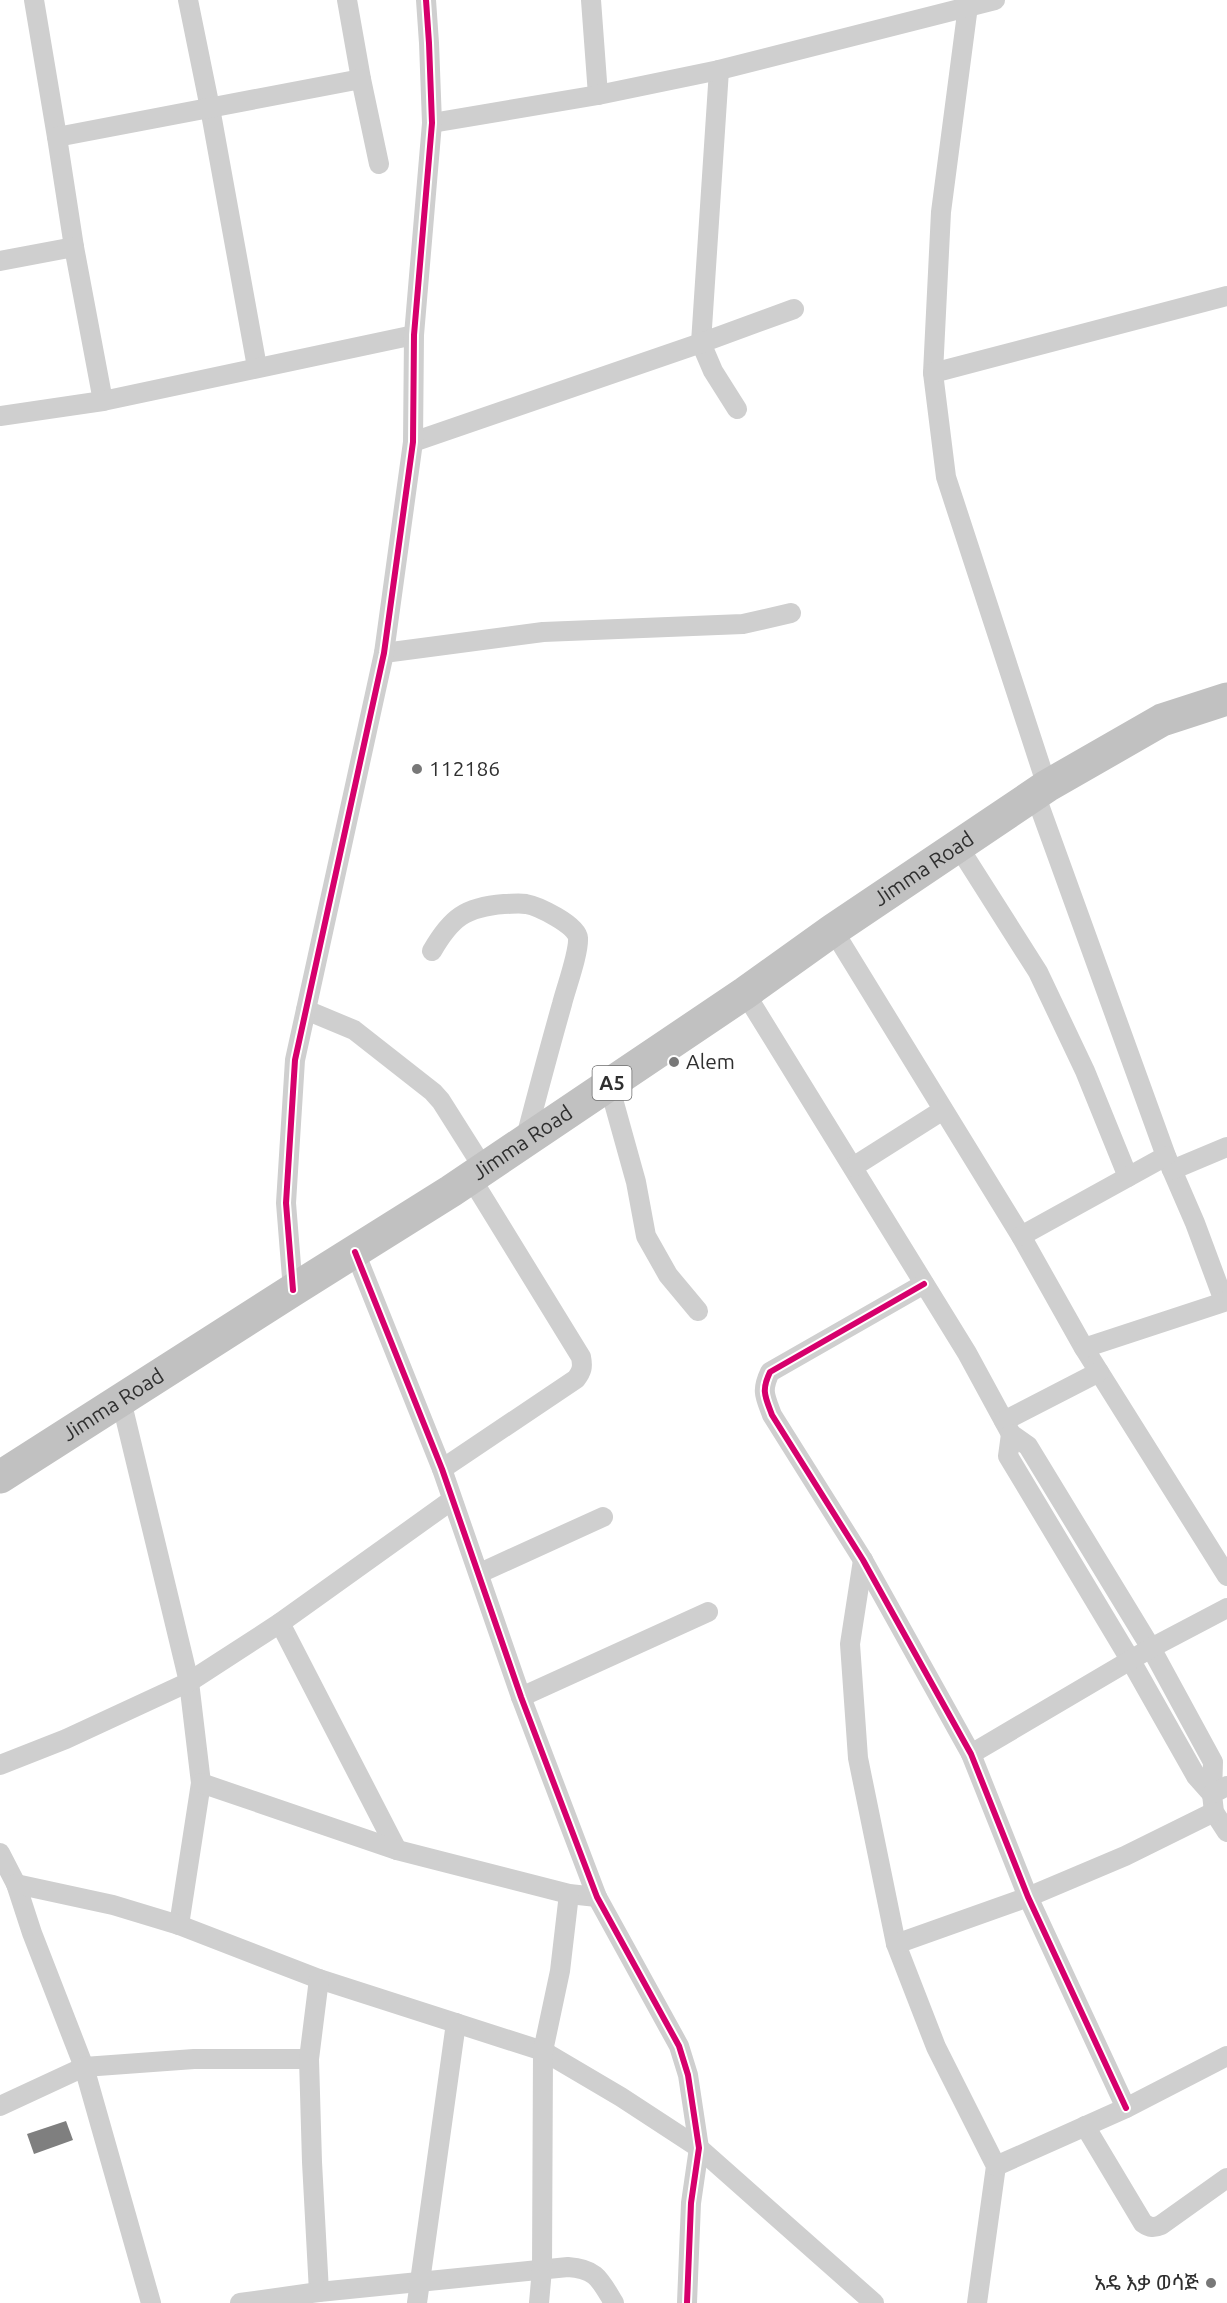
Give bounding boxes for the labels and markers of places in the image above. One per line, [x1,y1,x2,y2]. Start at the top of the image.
place label: 112186 [429,756,500,780]
marker: 112186 [410,762,424,776]
place label: Alem [686,1049,735,1073]
marker: Alem [667,1055,681,1069]
place label: አዴ እቃ ወሳጅ [1094,2270,1200,2294]
marker: አዴ እቃ ወሳጅ [1204,2276,1218,2290]

